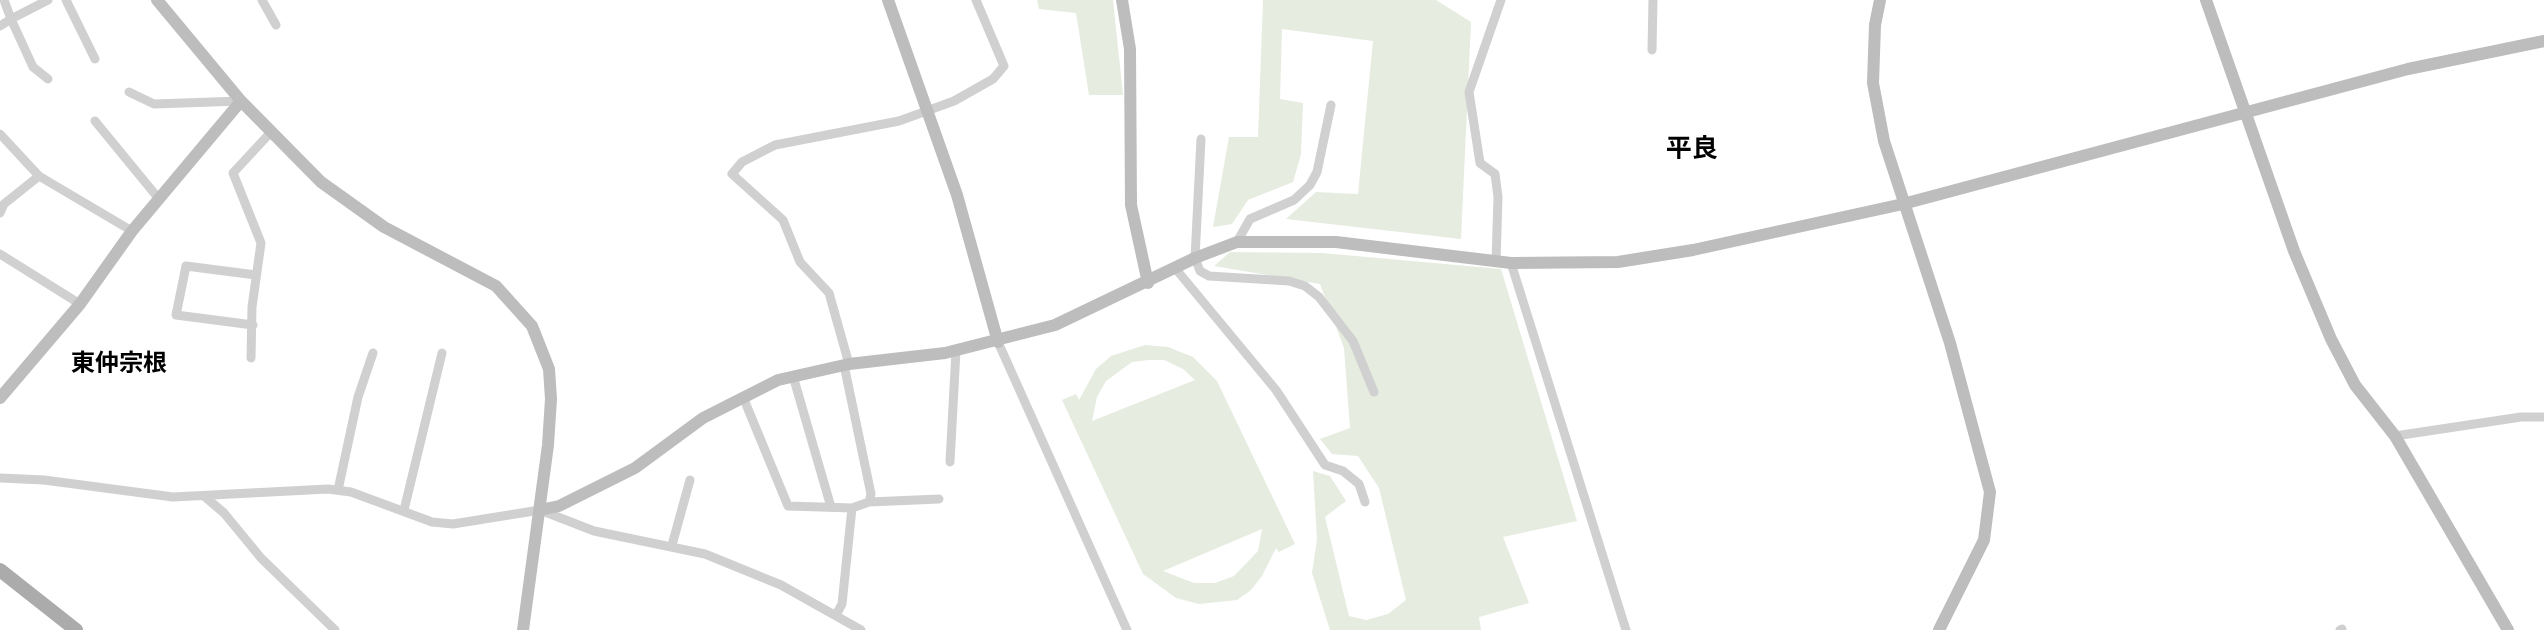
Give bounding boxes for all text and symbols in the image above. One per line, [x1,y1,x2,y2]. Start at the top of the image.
district label: 平良 [1666,134,1718,166]
district label: 東仲宗根 [71,351,167,379]

